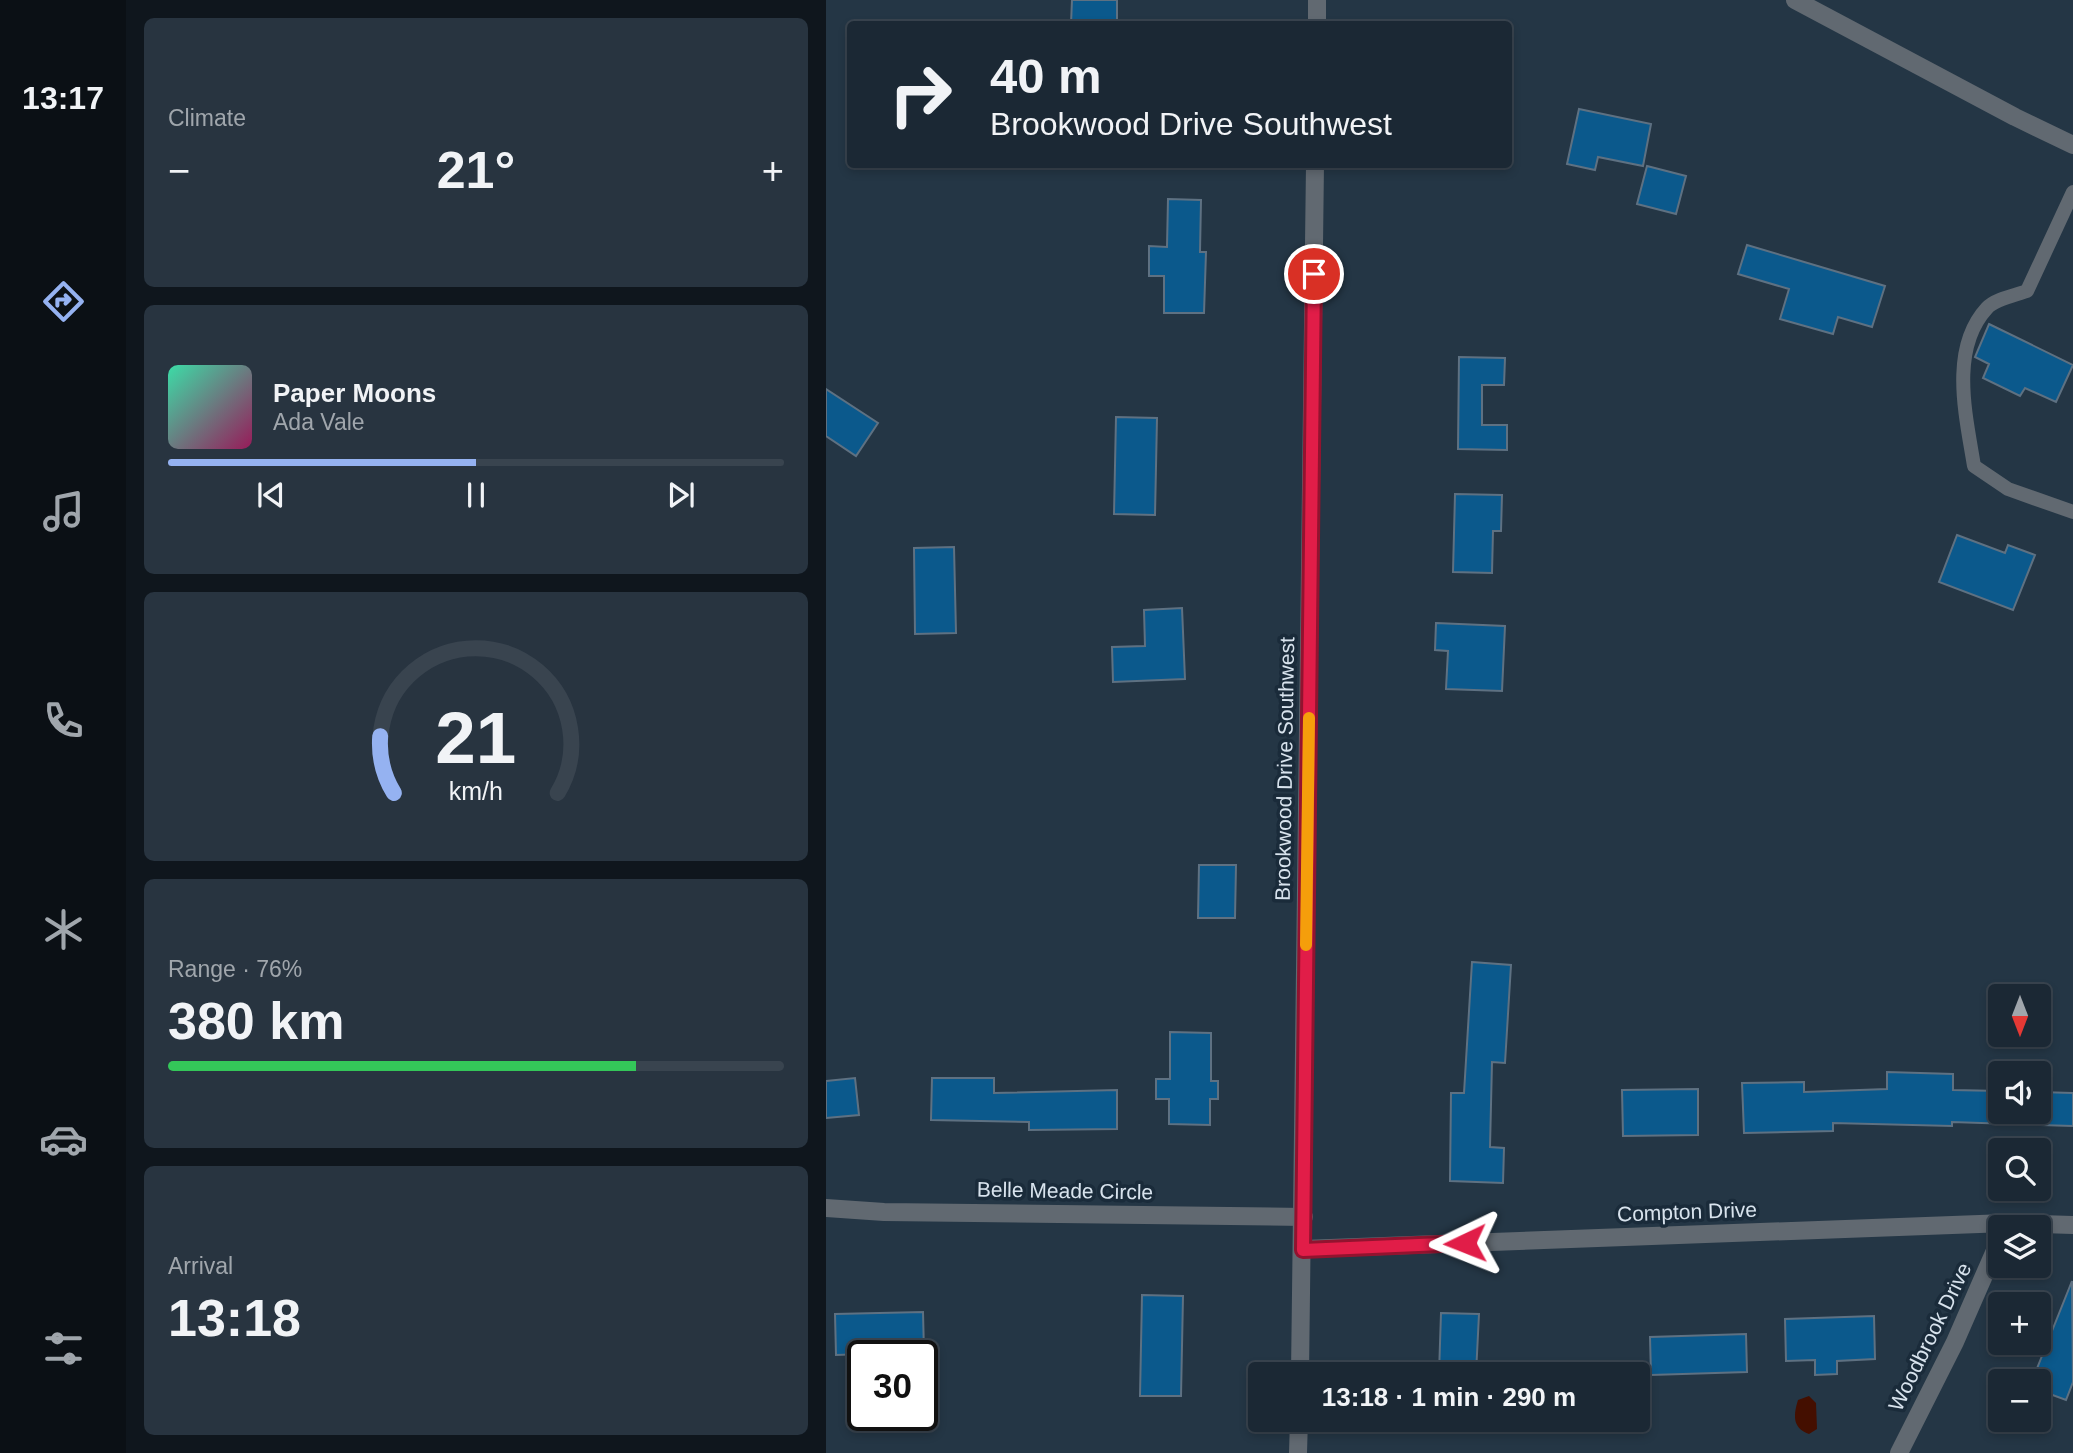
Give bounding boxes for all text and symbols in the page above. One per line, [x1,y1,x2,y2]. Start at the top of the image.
icon: right [875,49,966,140]
text: 40 m [990,49,1102,103]
text: 13:17 [22,80,104,116]
text: Climate [168,105,246,131]
text: Brookwood Drive Southwest [990,106,1392,142]
text: 21° [437,141,515,199]
text: − [168,150,190,192]
text: + [762,150,784,192]
pin [1284,244,1344,304]
icon: arrive [1295,255,1333,293]
icon: directions [39,277,88,326]
text: Paper Moons [273,378,436,408]
text: Ada Vale [273,409,365,435]
icon: previous [252,476,290,514]
icon: pause [457,476,495,514]
icon: next [662,476,700,514]
icon: music [39,487,88,536]
street label: Brookwood Drive Southwest [1271,637,1298,901]
icon: phone [39,696,88,745]
text: 21 [436,697,516,778]
text: km/h [449,776,503,804]
icon: climate [39,905,88,954]
text: Range · 76% [168,956,302,982]
north arrow [1988,984,2051,1046]
map controls [1988,984,2051,1432]
text: 380 km [168,992,344,1050]
button: sound [1988,1061,2051,1124]
icon: car [39,1115,88,1164]
button: search [1988,1138,2051,1201]
street label: Belle Meade Circle [977,1177,1153,1204]
street label: Compton Drive [1617,1198,1757,1225]
position arrow [1428,1206,1502,1280]
button: layers [1988,1215,2051,1278]
text: Arrival [168,1253,233,1279]
street label: Woodbrook Drive [1884,1259,1975,1415]
text: 13:18 [168,1289,301,1347]
button: + [1988,1292,2051,1355]
icon: filters [39,1324,88,1373]
speed limit sign: 30 [847,1340,938,1431]
button: − [1988,1369,2051,1432]
text: 13:18 · 1 min · 290 m [1322,1382,1576,1412]

